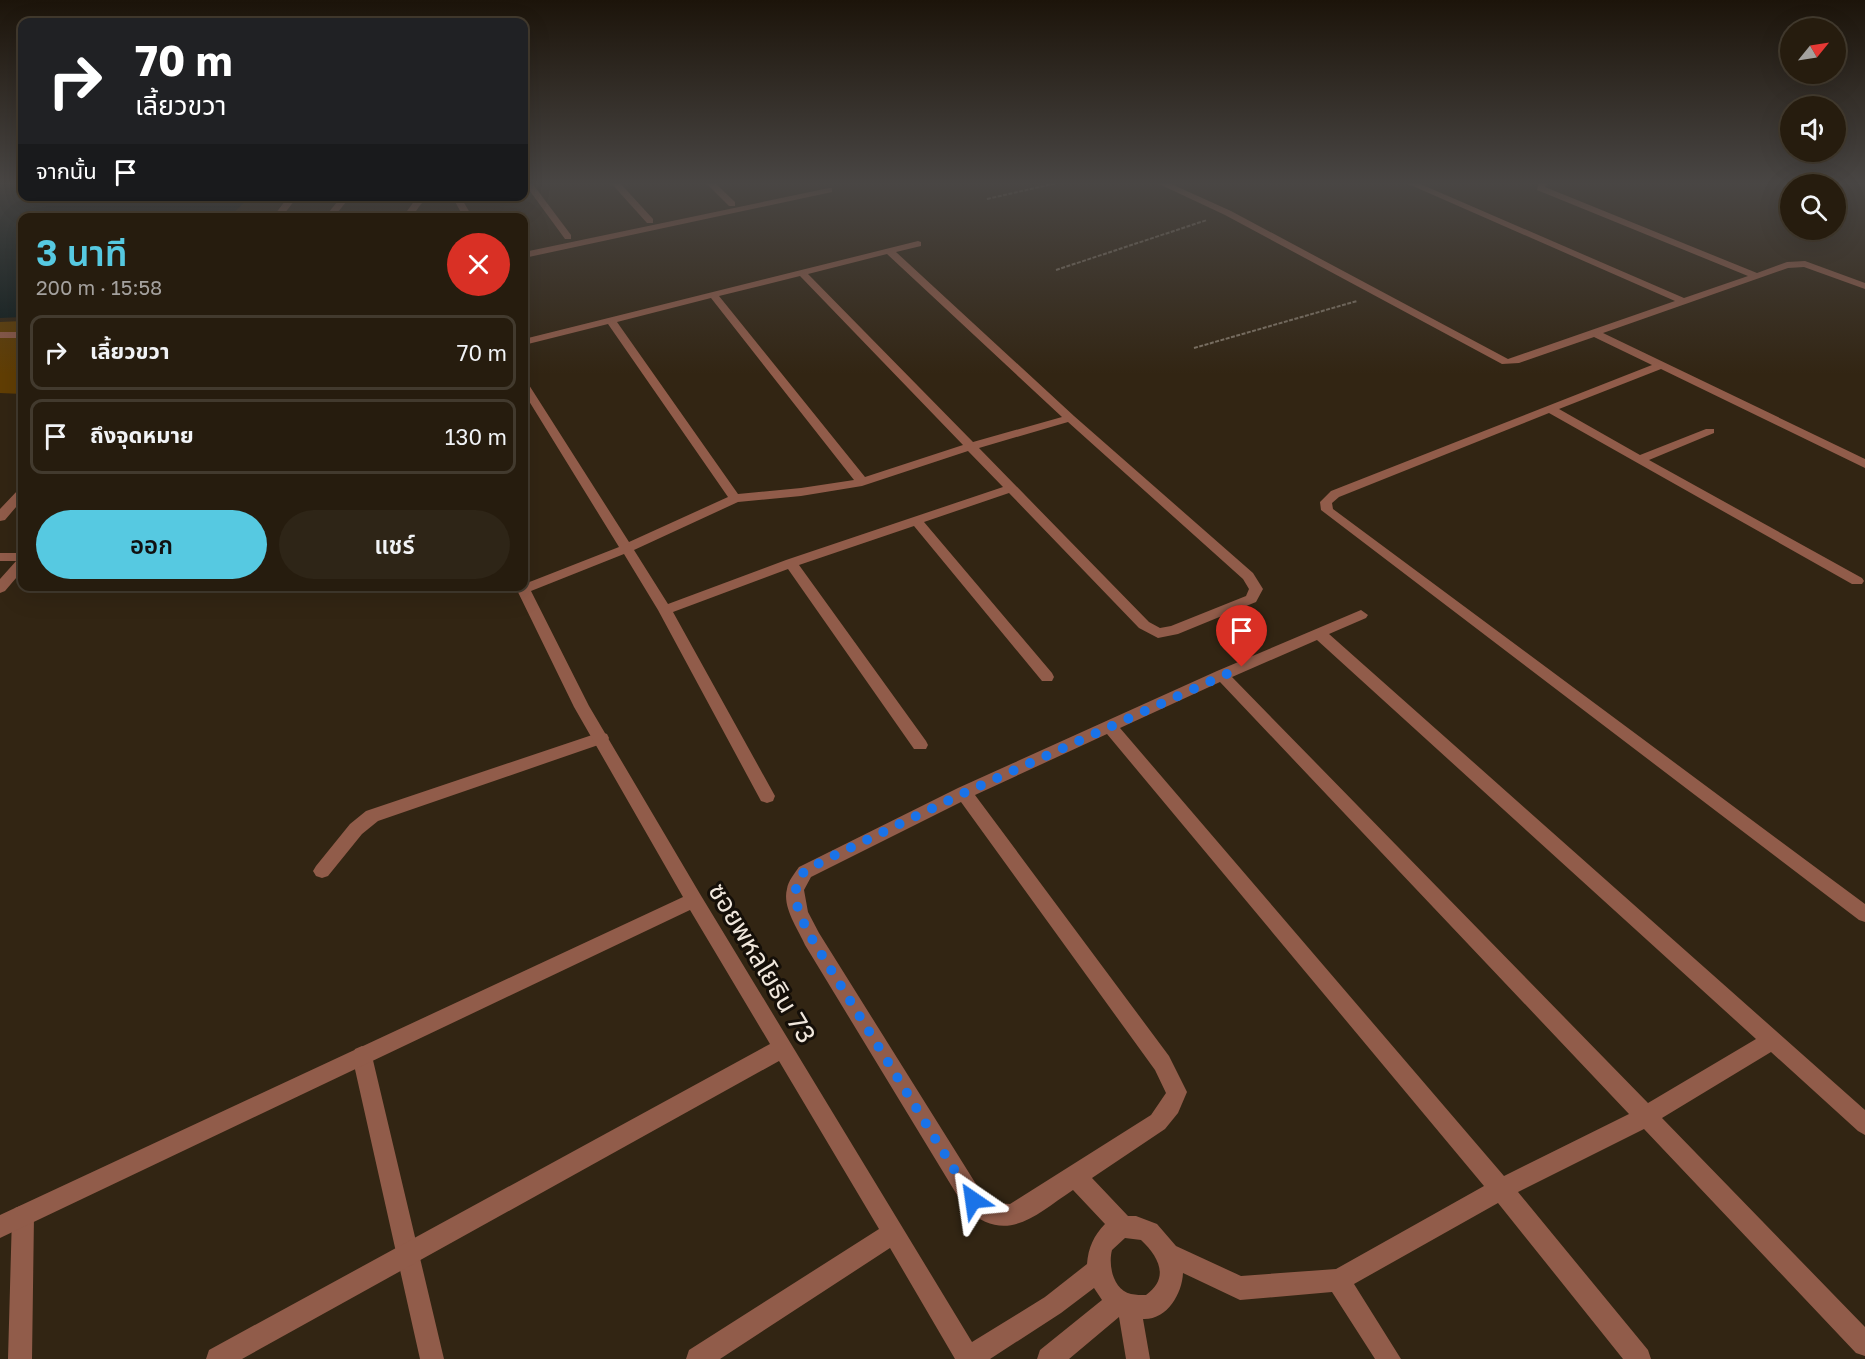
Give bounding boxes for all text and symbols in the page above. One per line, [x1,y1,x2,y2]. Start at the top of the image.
north arrow [1780,18,1846,84]
map controls [1780,18,1846,240]
text: 70 m [135,35,232,85]
icon: right [36,42,114,120]
text: เลี้ยวขวา [135,89,226,121]
button: sound [1780,96,1846,162]
icon: arrive [109,156,142,189]
text: จากนั้น [36,157,97,184]
button: search [1780,174,1846,240]
text: 3 นาที [36,231,128,274]
button: close [447,233,510,296]
text: 200 m · 15:58 [36,275,162,299]
icon: right [39,336,72,369]
text: เลี้ยวขวา [90,337,170,364]
text: 70 m [457,339,507,366]
icon: arrive [39,420,72,453]
text: ถึงจุดหมาย [90,421,194,448]
text: 130 m [445,423,507,450]
button: ออก [36,510,267,579]
button: แชร์ [279,510,510,579]
pin [1216,605,1267,667]
icon: arrive [1225,614,1258,647]
street label: ซอยพหลโยธิน 73 [702,877,822,1048]
position arrow [941,1168,1005,1232]

